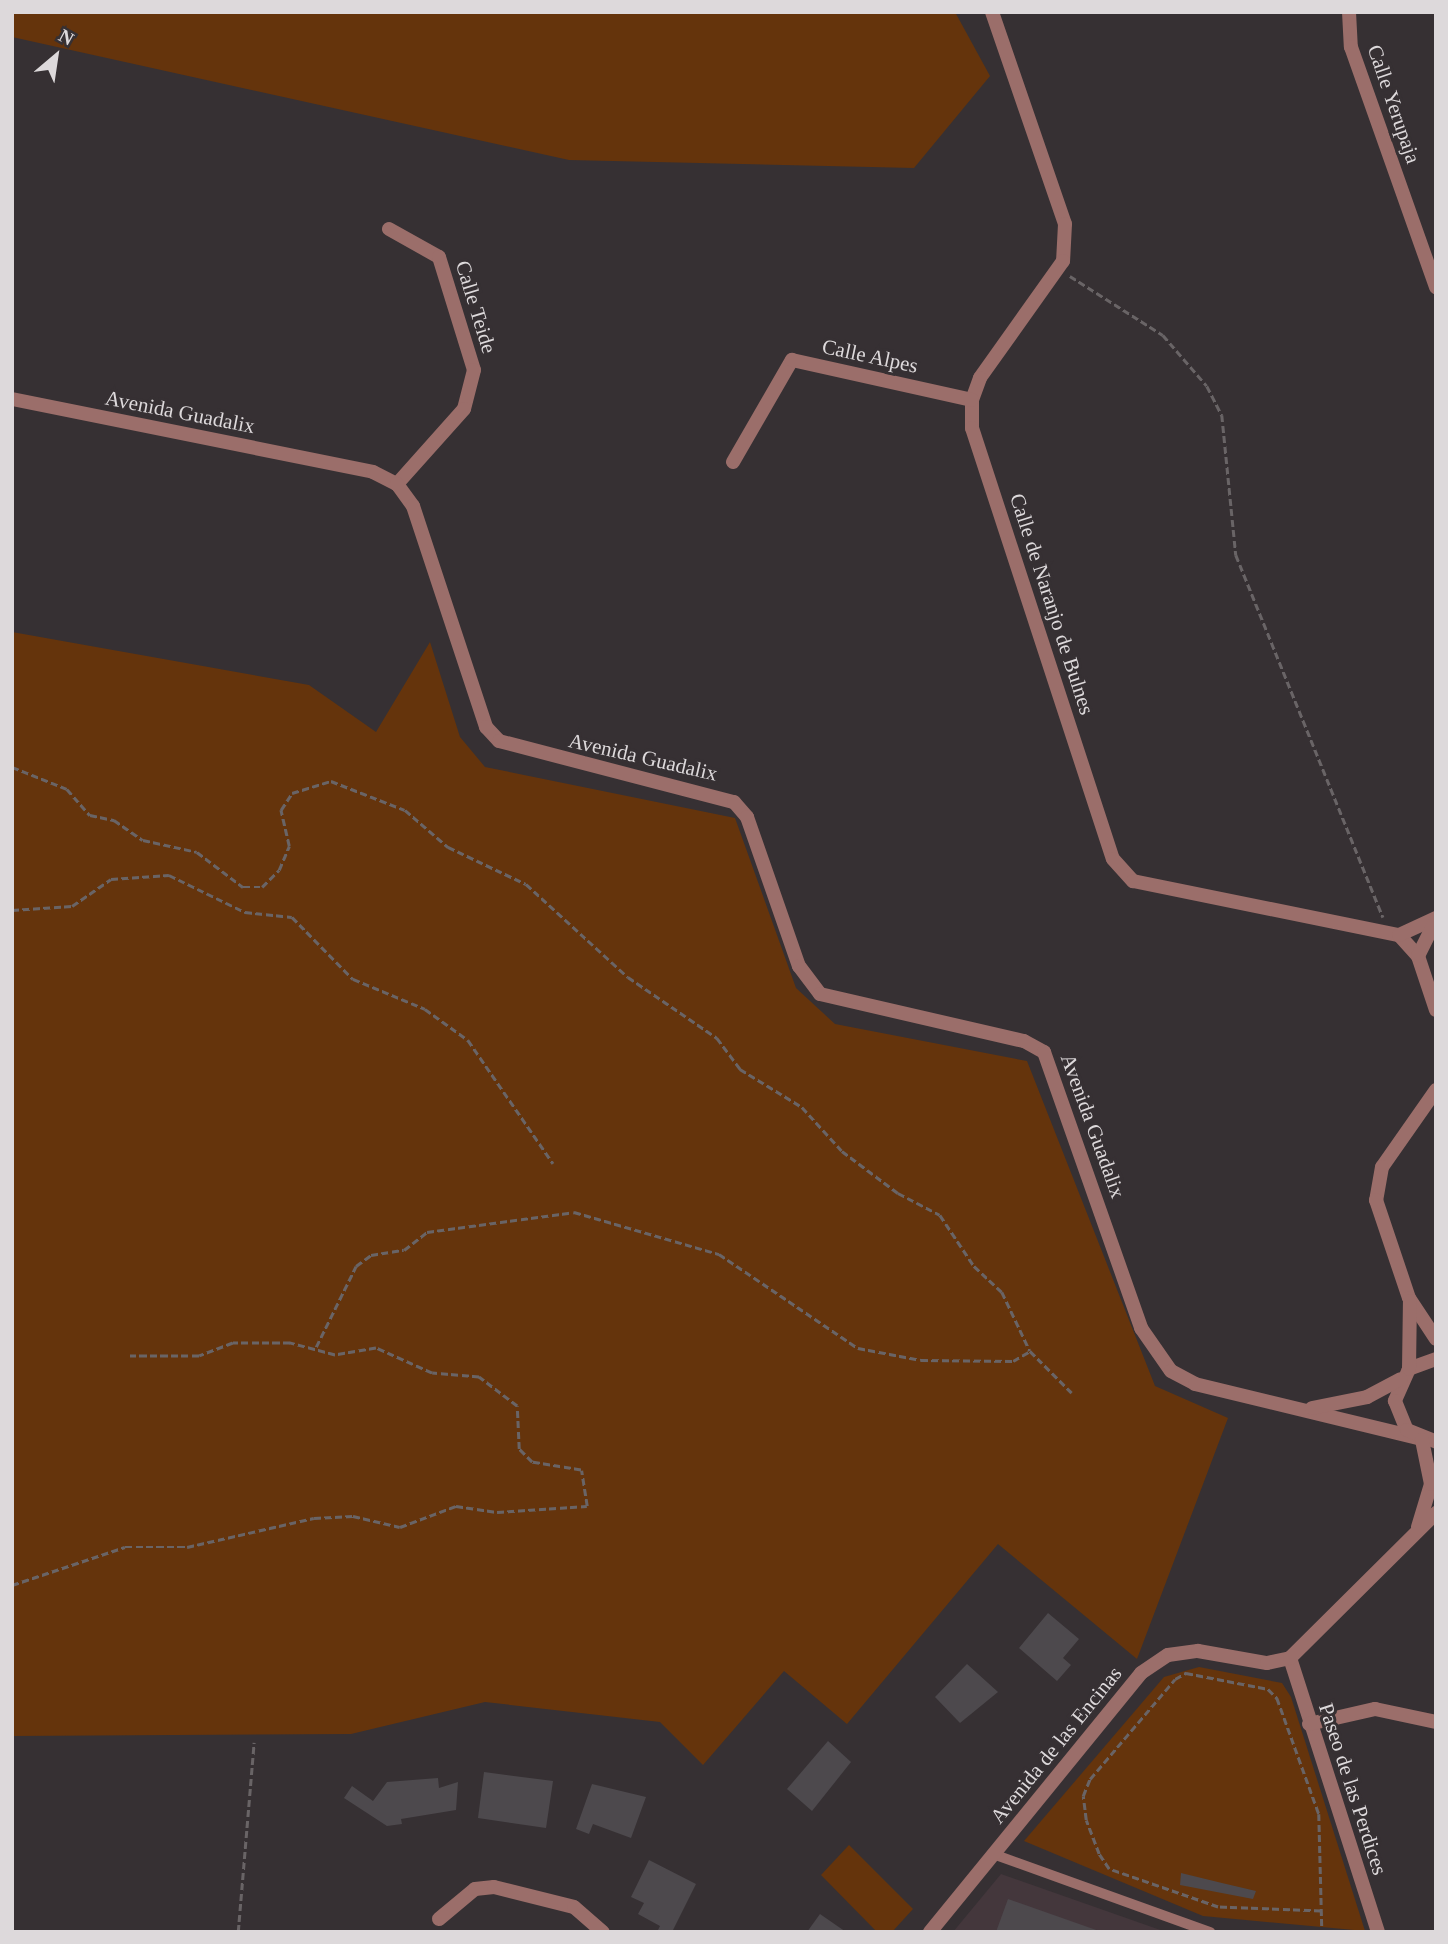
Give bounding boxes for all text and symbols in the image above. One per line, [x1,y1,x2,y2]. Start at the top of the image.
north arrow [21,21,91,91]
text: N [55,25,78,50]
street label: Calle Yerupaja [1362,41,1426,167]
street label: Calle Teide [450,257,502,357]
street label: Calle Alpes [819,333,921,379]
street label: Avenida Guadalix [103,385,257,439]
street label: Calle de Naranjo de Bulnes [1004,490,1100,718]
street label: Avenida Guadalix [566,728,720,786]
street label: Avenida Guadalix [1055,1050,1131,1202]
street label: Avenida de las Encinas [985,1661,1127,1829]
street label: Paseo de las Perdices [1313,1700,1393,1878]

